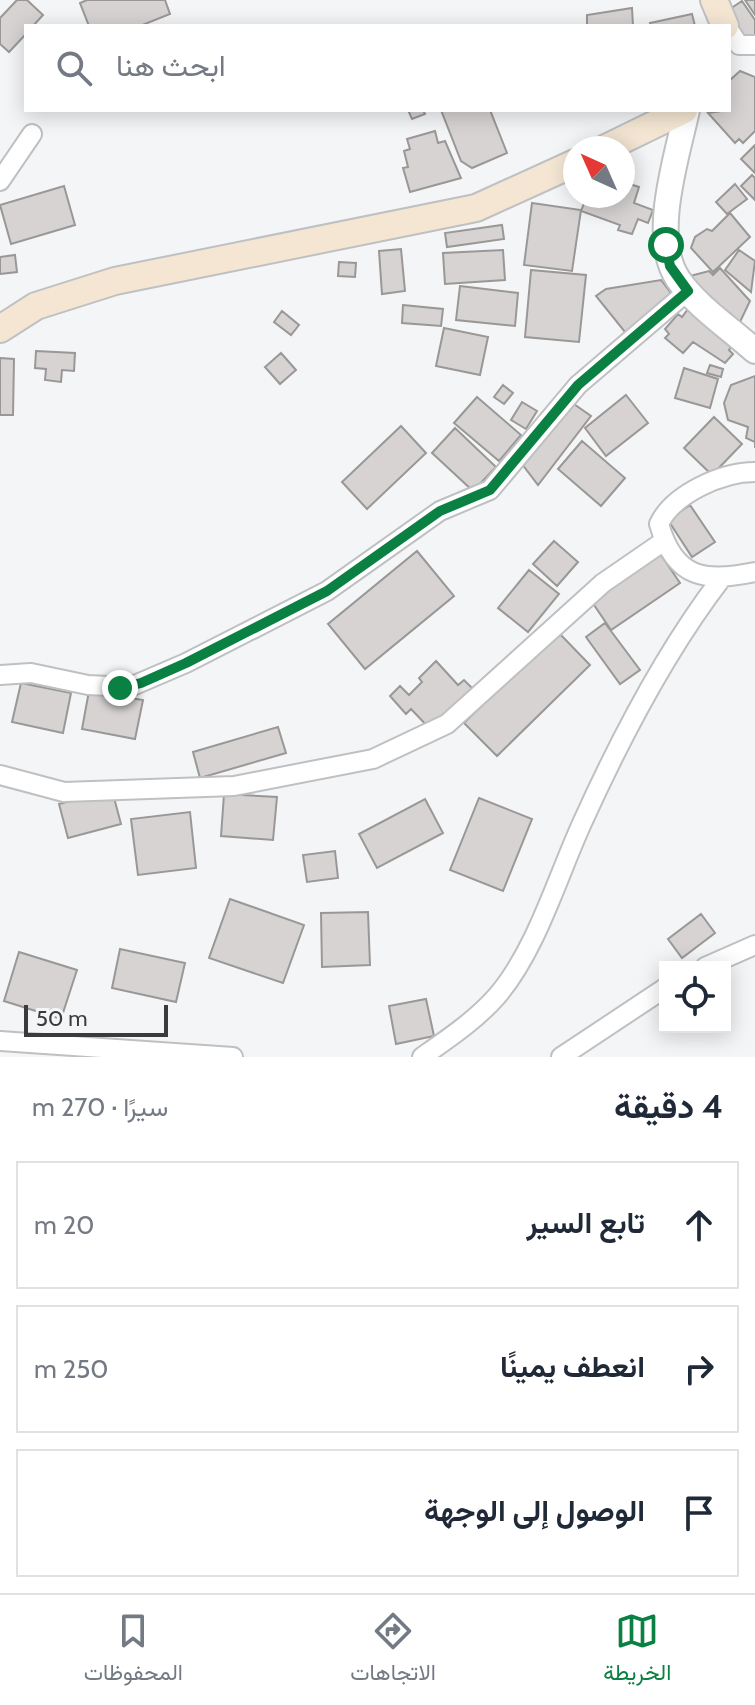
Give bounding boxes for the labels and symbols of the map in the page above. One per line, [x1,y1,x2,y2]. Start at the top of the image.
north arrow [563,136,635,208]
route start [648,227,684,263]
route end [102,670,138,706]
scale bar [24,1001,168,1037]

